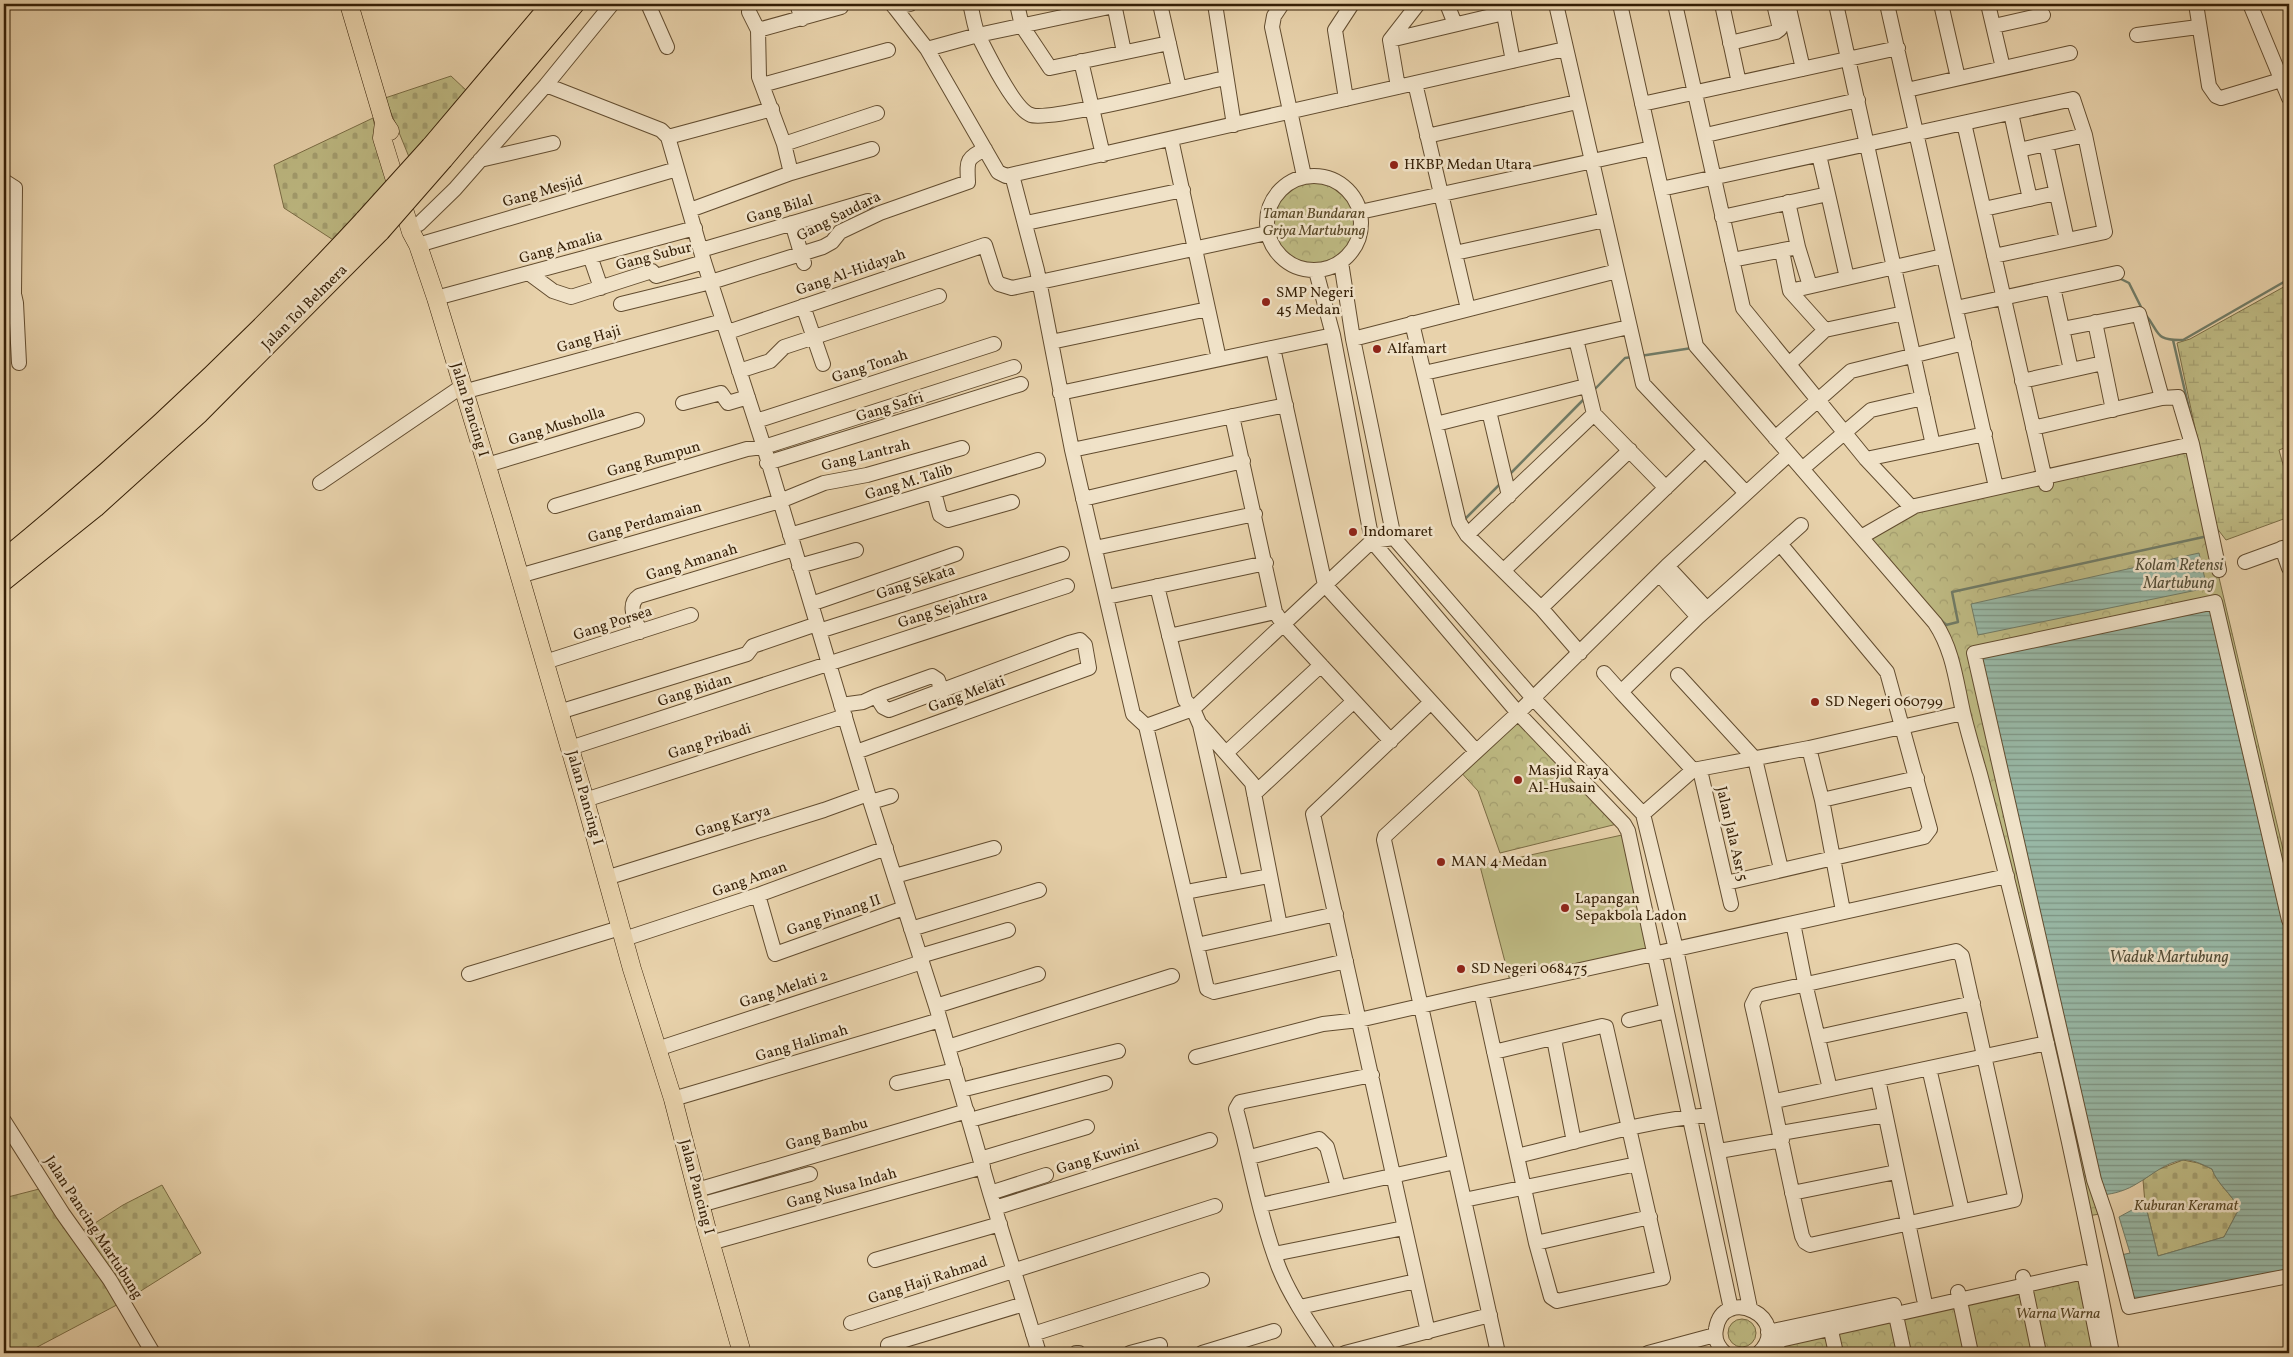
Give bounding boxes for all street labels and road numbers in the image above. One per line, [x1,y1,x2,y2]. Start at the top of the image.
street label: Gang Mesjid [500,171,586,213]
street label: Gang Saudara [793,187,885,247]
street label: Gang Bilal [744,190,816,230]
street label: Gang Amalia [517,226,605,270]
street label: Gang Subur [614,237,694,277]
street label: Gang Al-Hidayah [793,244,909,302]
street label: Jalan Tol Belmera [257,260,353,356]
street label: Gang Haji [555,321,623,359]
street label: Gang Tonah [829,345,911,389]
street label: Jalan Pancing I [445,360,493,460]
street label: Gang Safri [854,388,926,428]
street label: Gang Musholla [506,402,608,452]
street label: Gang Lantrah [819,435,913,477]
street label: Gang Rumpun [605,437,703,483]
street label: Gang M. Talib [863,460,955,506]
street label: Gang Perdamaian [586,497,704,549]
street label: Gang Amanah [644,539,740,587]
street label: Gang Sekata [874,560,958,606]
street label: Gang Sejahtra [895,586,991,634]
street label: Gang Porsea [571,601,655,647]
street label: Gang Bidan [655,669,735,713]
street label: Gang Melati [926,671,1008,719]
street label: Gang Pribadi [666,719,754,765]
street label: Jalan Pancing I [560,748,608,848]
street label: Jalan Jala Asr 5 [1710,784,1752,884]
street label: Gang Karya [693,801,773,843]
street label: Gang Aman [710,857,790,903]
street label: Gang Pinang II [784,890,884,942]
street label: Gang Melati 2 [737,966,831,1014]
street label: Gang Halimah [753,1020,851,1068]
street label: Gang Bambu [783,1113,871,1157]
street label: Gang Kuwini [1054,1135,1142,1181]
street label: Jalan Pancing I [673,1137,719,1237]
street label: Jalan Pancing Martubung [39,1152,147,1304]
street label: Gang Nusa Indah [784,1163,900,1215]
street label: Gang Haji Rahmad [866,1252,990,1310]

